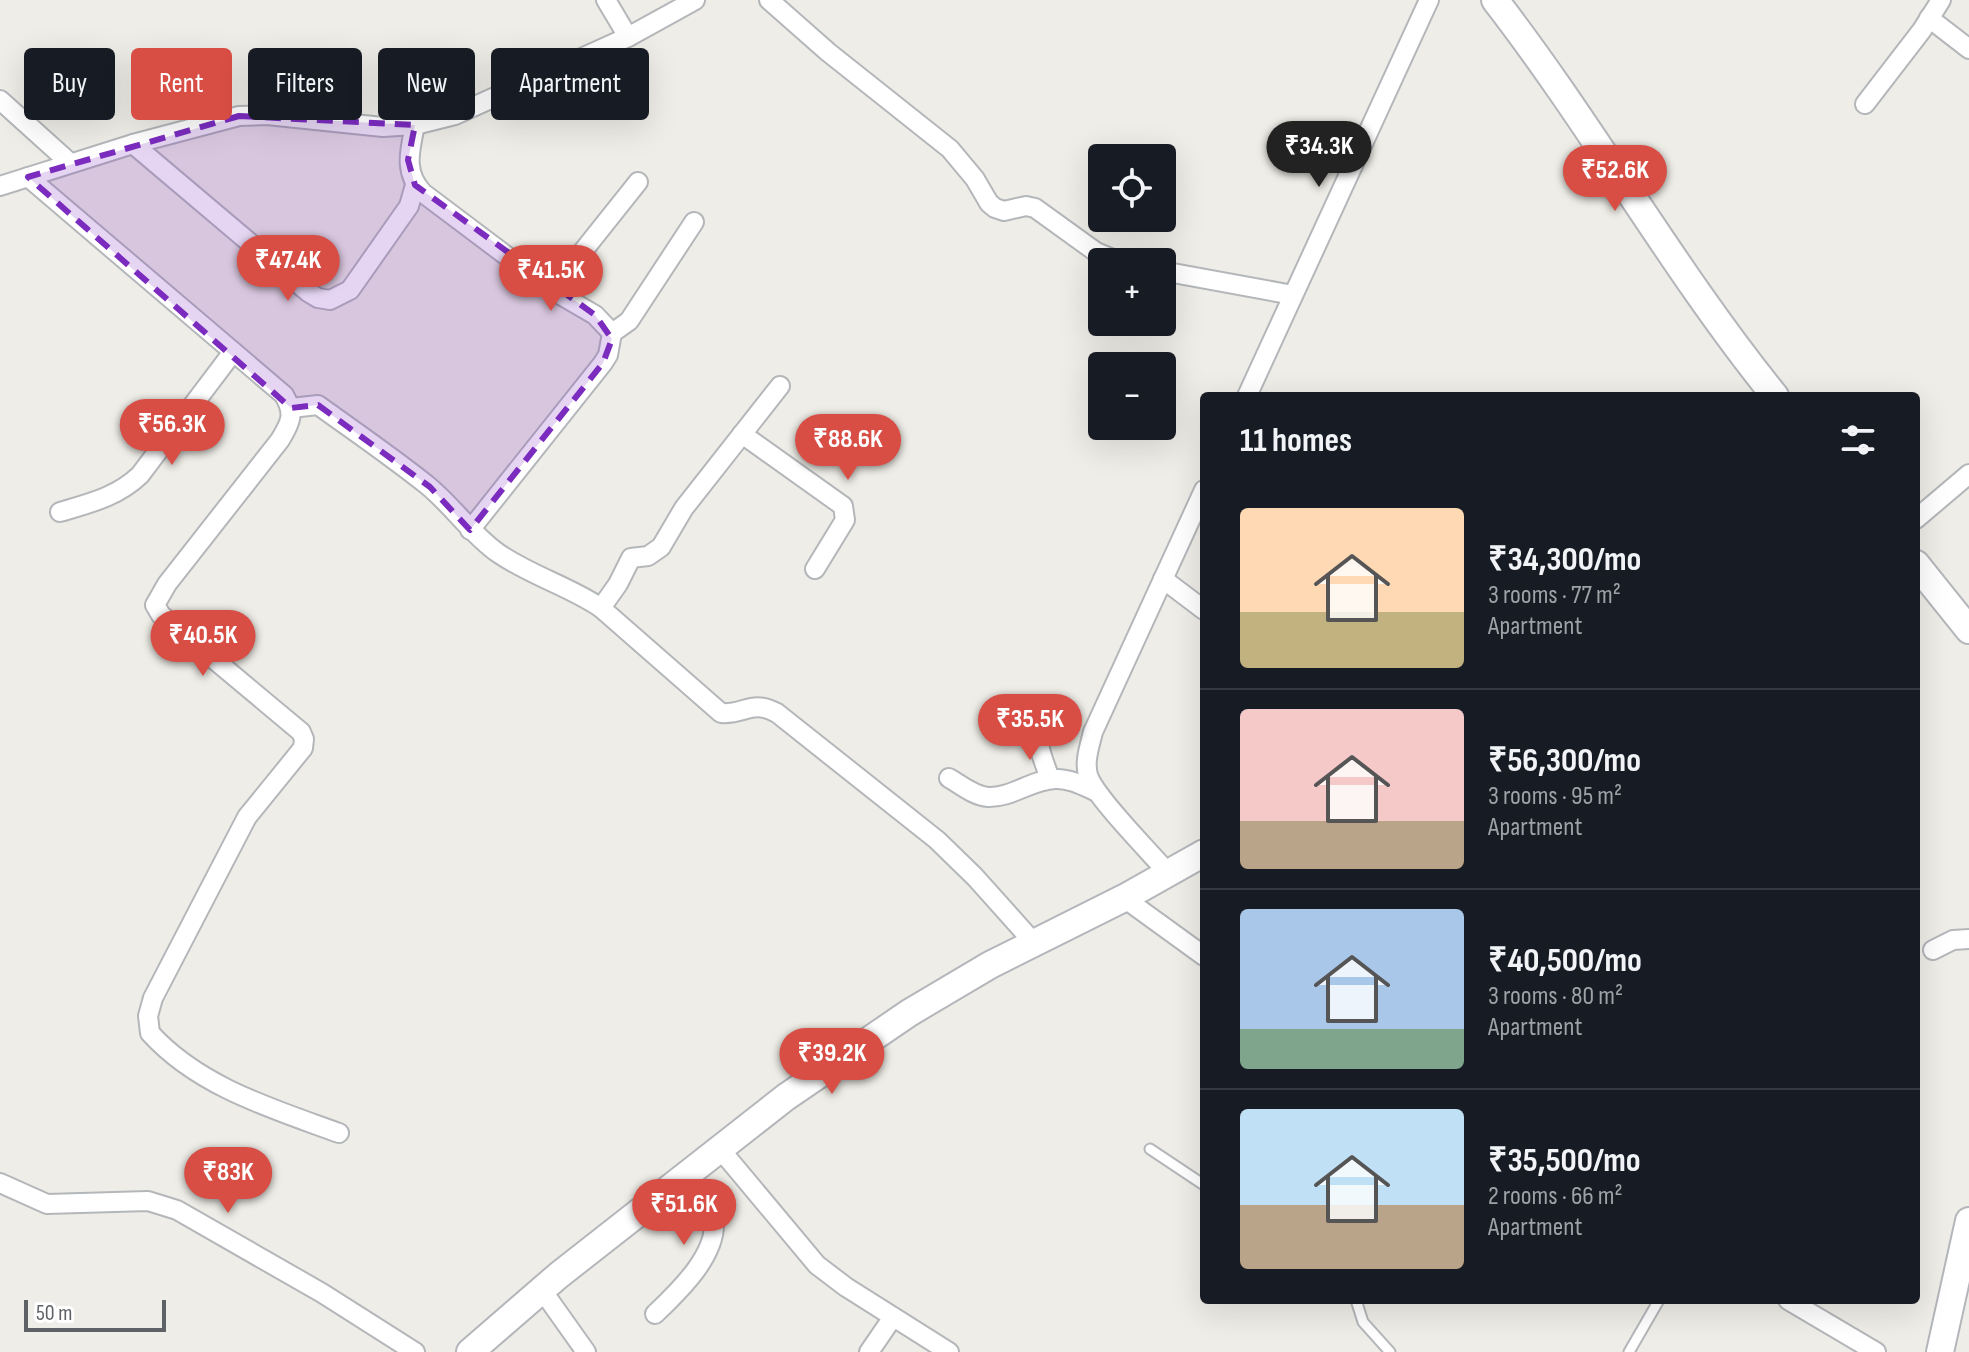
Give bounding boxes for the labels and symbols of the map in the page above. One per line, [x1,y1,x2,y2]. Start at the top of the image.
pin: ₹34.3K [1254,121,1384,189]
pin: ₹52.6K [1550,145,1680,213]
pin: ₹47.4K [223,235,353,303]
pin: ₹41.5K [486,245,616,313]
pin: ₹56.3K [107,399,237,467]
pin: ₹88.6K [783,414,913,482]
pin: ₹40.5K [138,610,268,678]
pin: ₹35.5K [965,694,1095,762]
pin: ₹39.2K [767,1028,897,1096]
pin: ₹83K [181,1147,275,1215]
pin: ₹51.6K [619,1179,749,1247]
scale bar [24,1296,166,1332]

